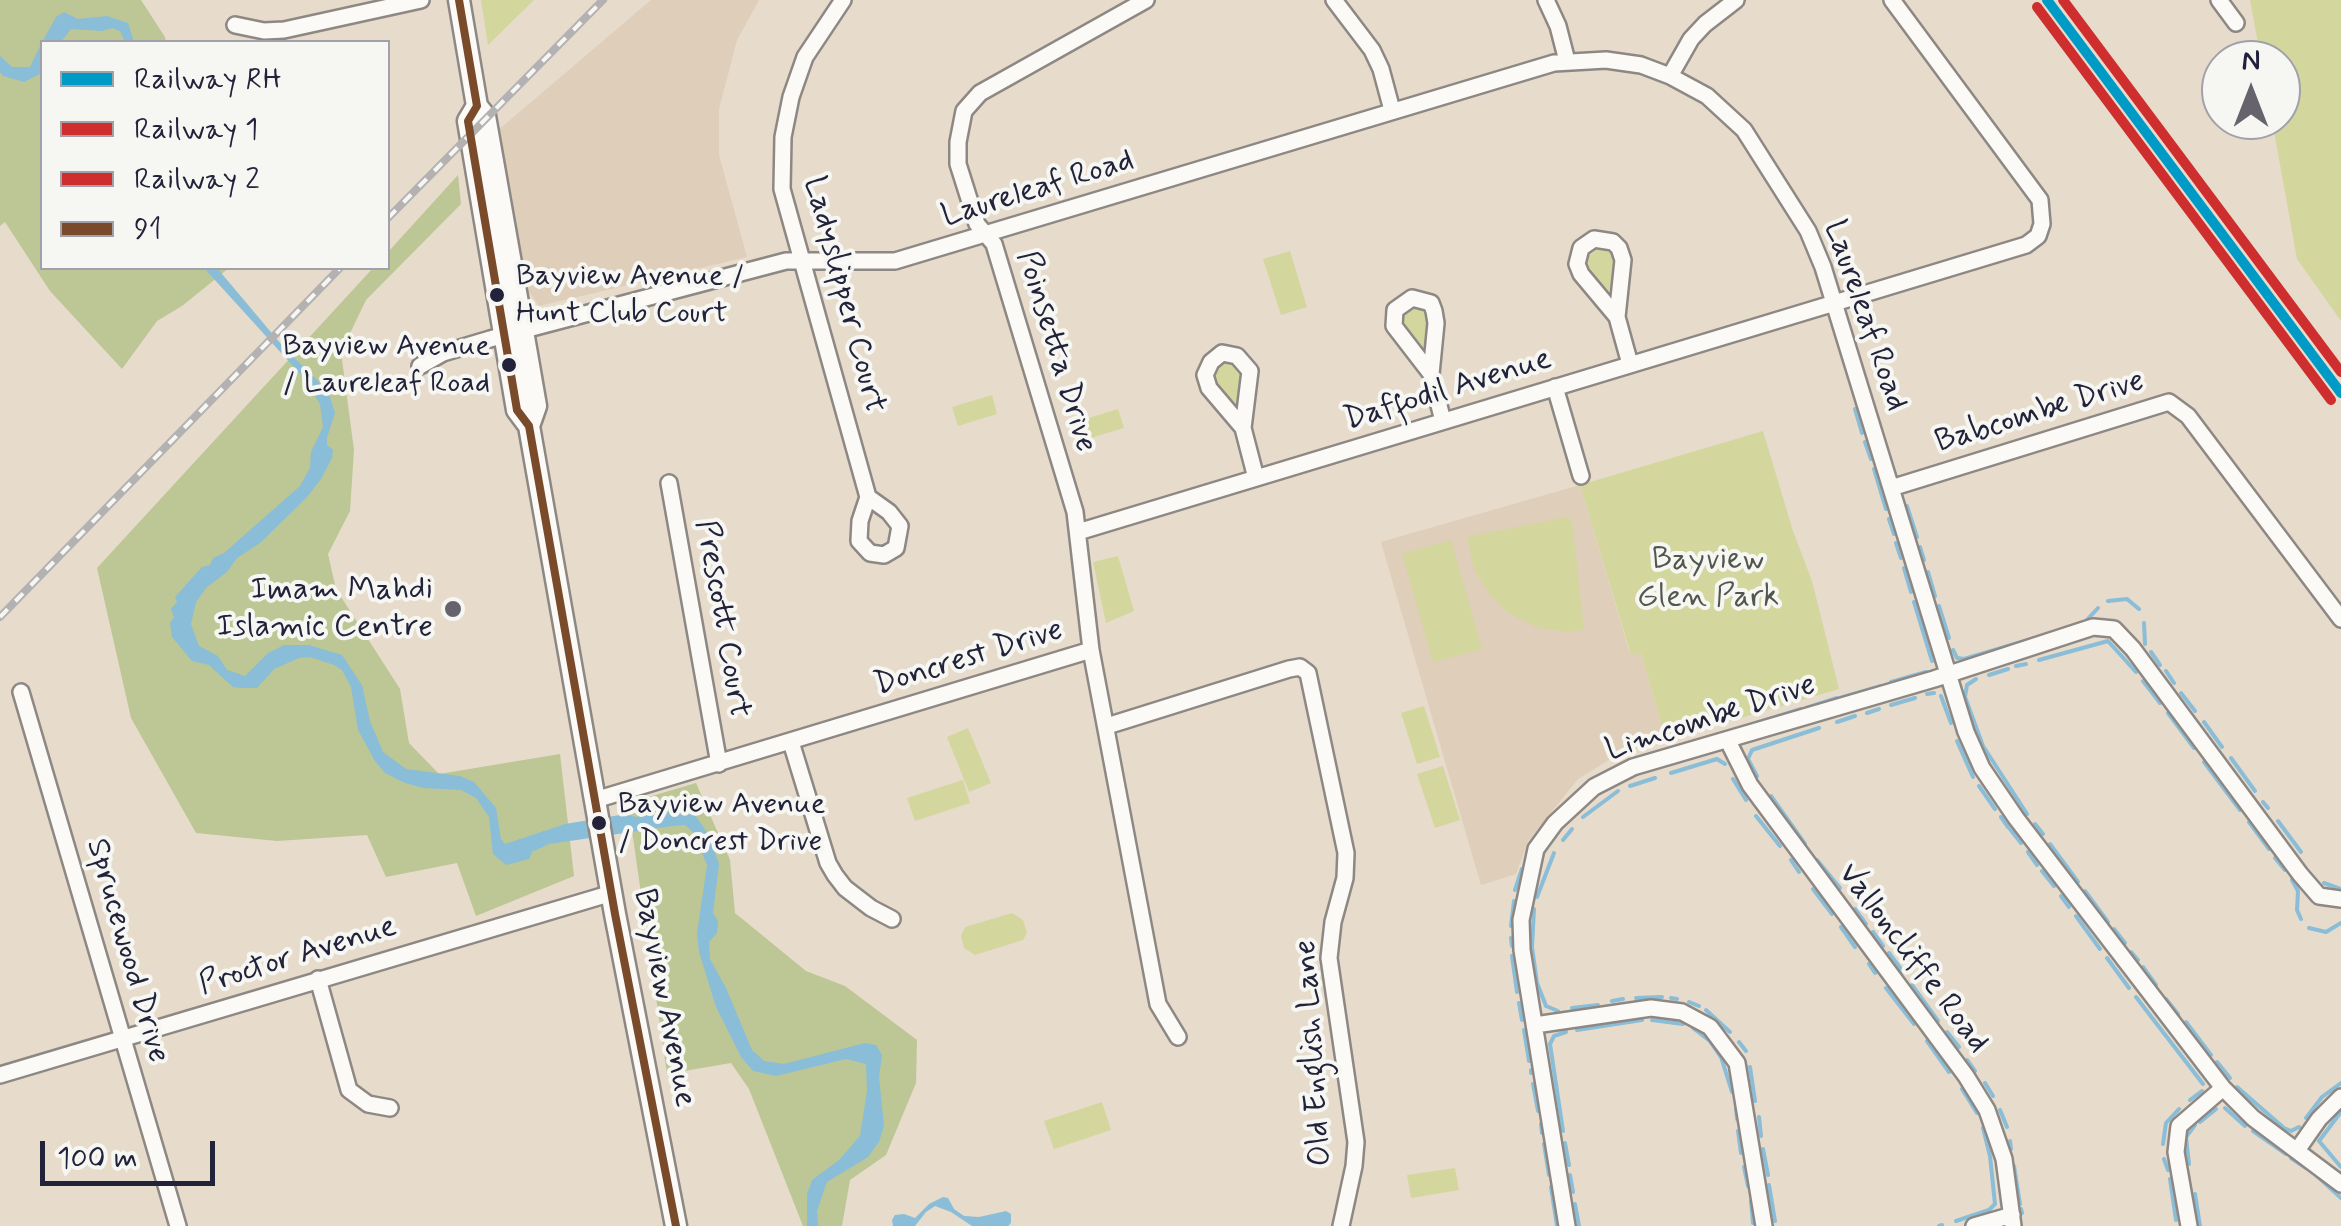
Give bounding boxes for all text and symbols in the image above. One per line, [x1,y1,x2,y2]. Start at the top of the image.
legend [40,40,390,270]
north arrow [2201,40,2301,140]
text: N [2242,43,2260,80]
text: Railway RH [134,60,282,99]
text: Railway 1 [134,110,259,149]
street label: Laureleaf Road [937,143,1139,237]
text: Railway 2 [134,160,260,199]
street label: Ladyslipper Court [793,173,893,417]
text: 91 [134,210,162,249]
street label: Laureleaf Road [1813,216,1915,416]
street label: Poinsetta Drive [1006,247,1104,457]
place label: Bayview Avenue / Hunt Club Court [516,260,745,330]
marker: Bayview Avenue / Hunt Club Court [487,285,507,305]
place label: Bayview Avenue / Laureleaf Road [282,330,490,400]
street label: Daffodil Avenue [1340,341,1556,441]
marker: Bayview Avenue / Laureleaf Road [499,355,519,375]
street label: Babcombe Drive [1931,363,2149,463]
street label: Prescott Court [685,517,757,721]
park label: Bayview Glen Park [1637,542,1779,617]
place label: Imam Mahdi Islamic Centre [216,572,433,647]
marker: Imam Mahdi Islamic Centre [442,598,464,620]
street label: Doncrest Drive [870,612,1068,706]
street label: Limcombe Drive [1601,667,1821,771]
place label: Bayview Avenue / Doncrest Drive [618,788,825,858]
marker: Bayview Avenue / Doncrest Drive [589,813,609,833]
street label: Sprucewood Drive [76,835,176,1067]
street label: Valloncliffe Road [1828,856,1996,1062]
street label: Bayview Avenue [623,886,703,1110]
street label: Proctor Avenue [195,909,401,1005]
street label: Old English Lane [1288,939,1342,1167]
scale bar [45,1121,220,1183]
text: 100 m [57,1139,138,1178]

